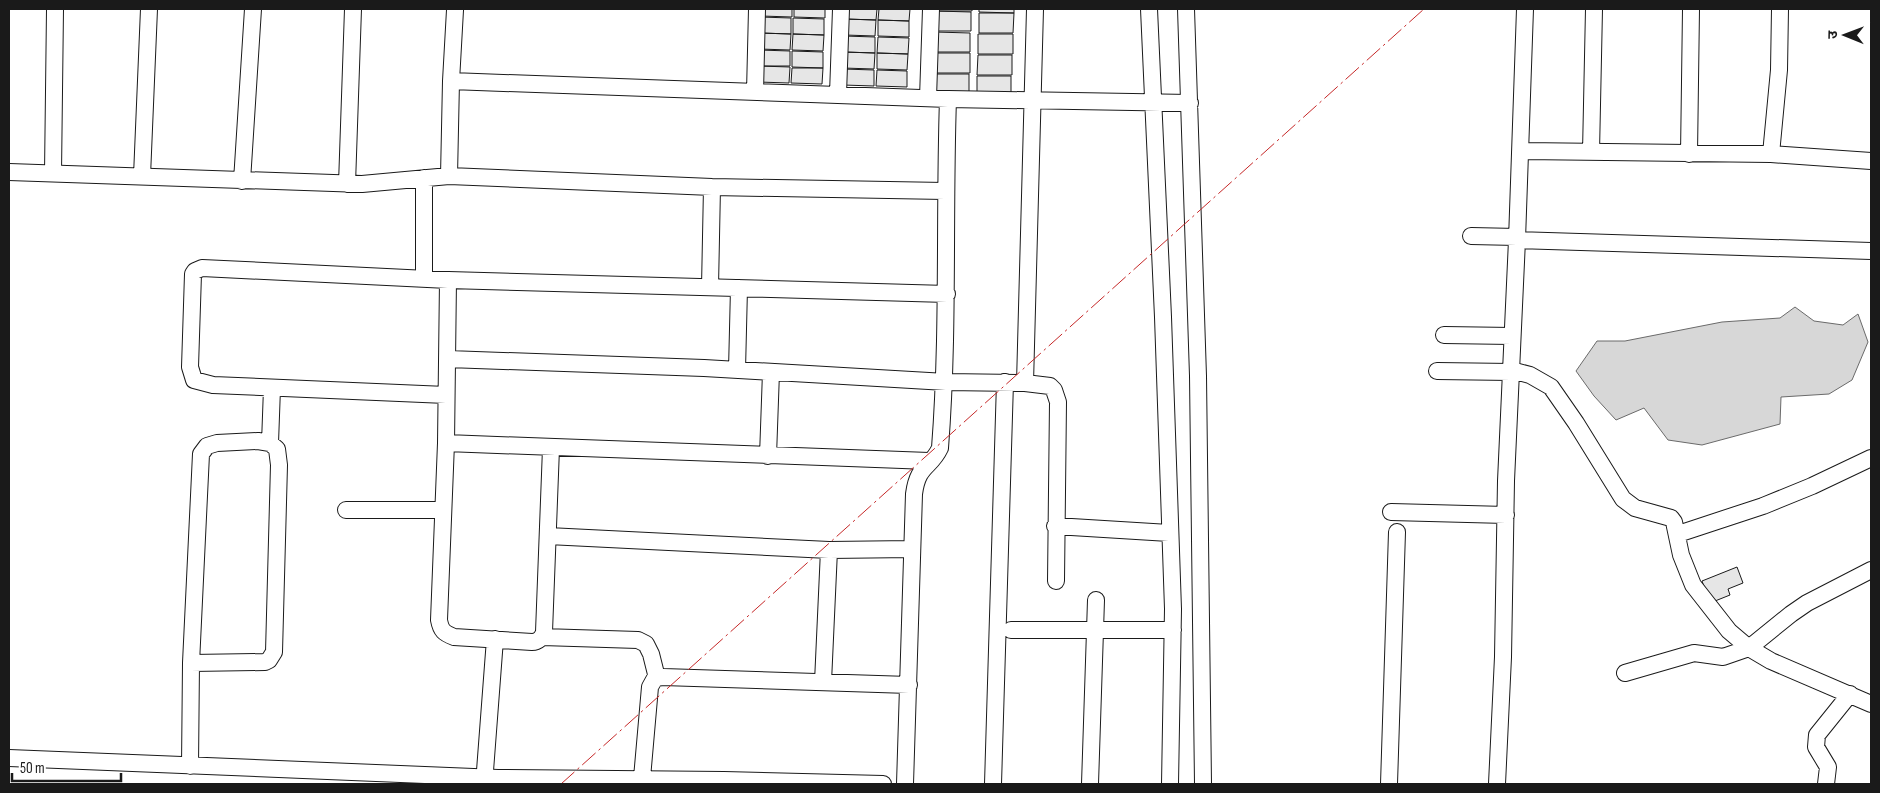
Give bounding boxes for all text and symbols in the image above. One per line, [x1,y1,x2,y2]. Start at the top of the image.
north arrow [1820,10,1870,60]
text: उ [1824,30,1841,39]
scale bar [12,750,121,782]
text: 50 m [20,759,45,778]

